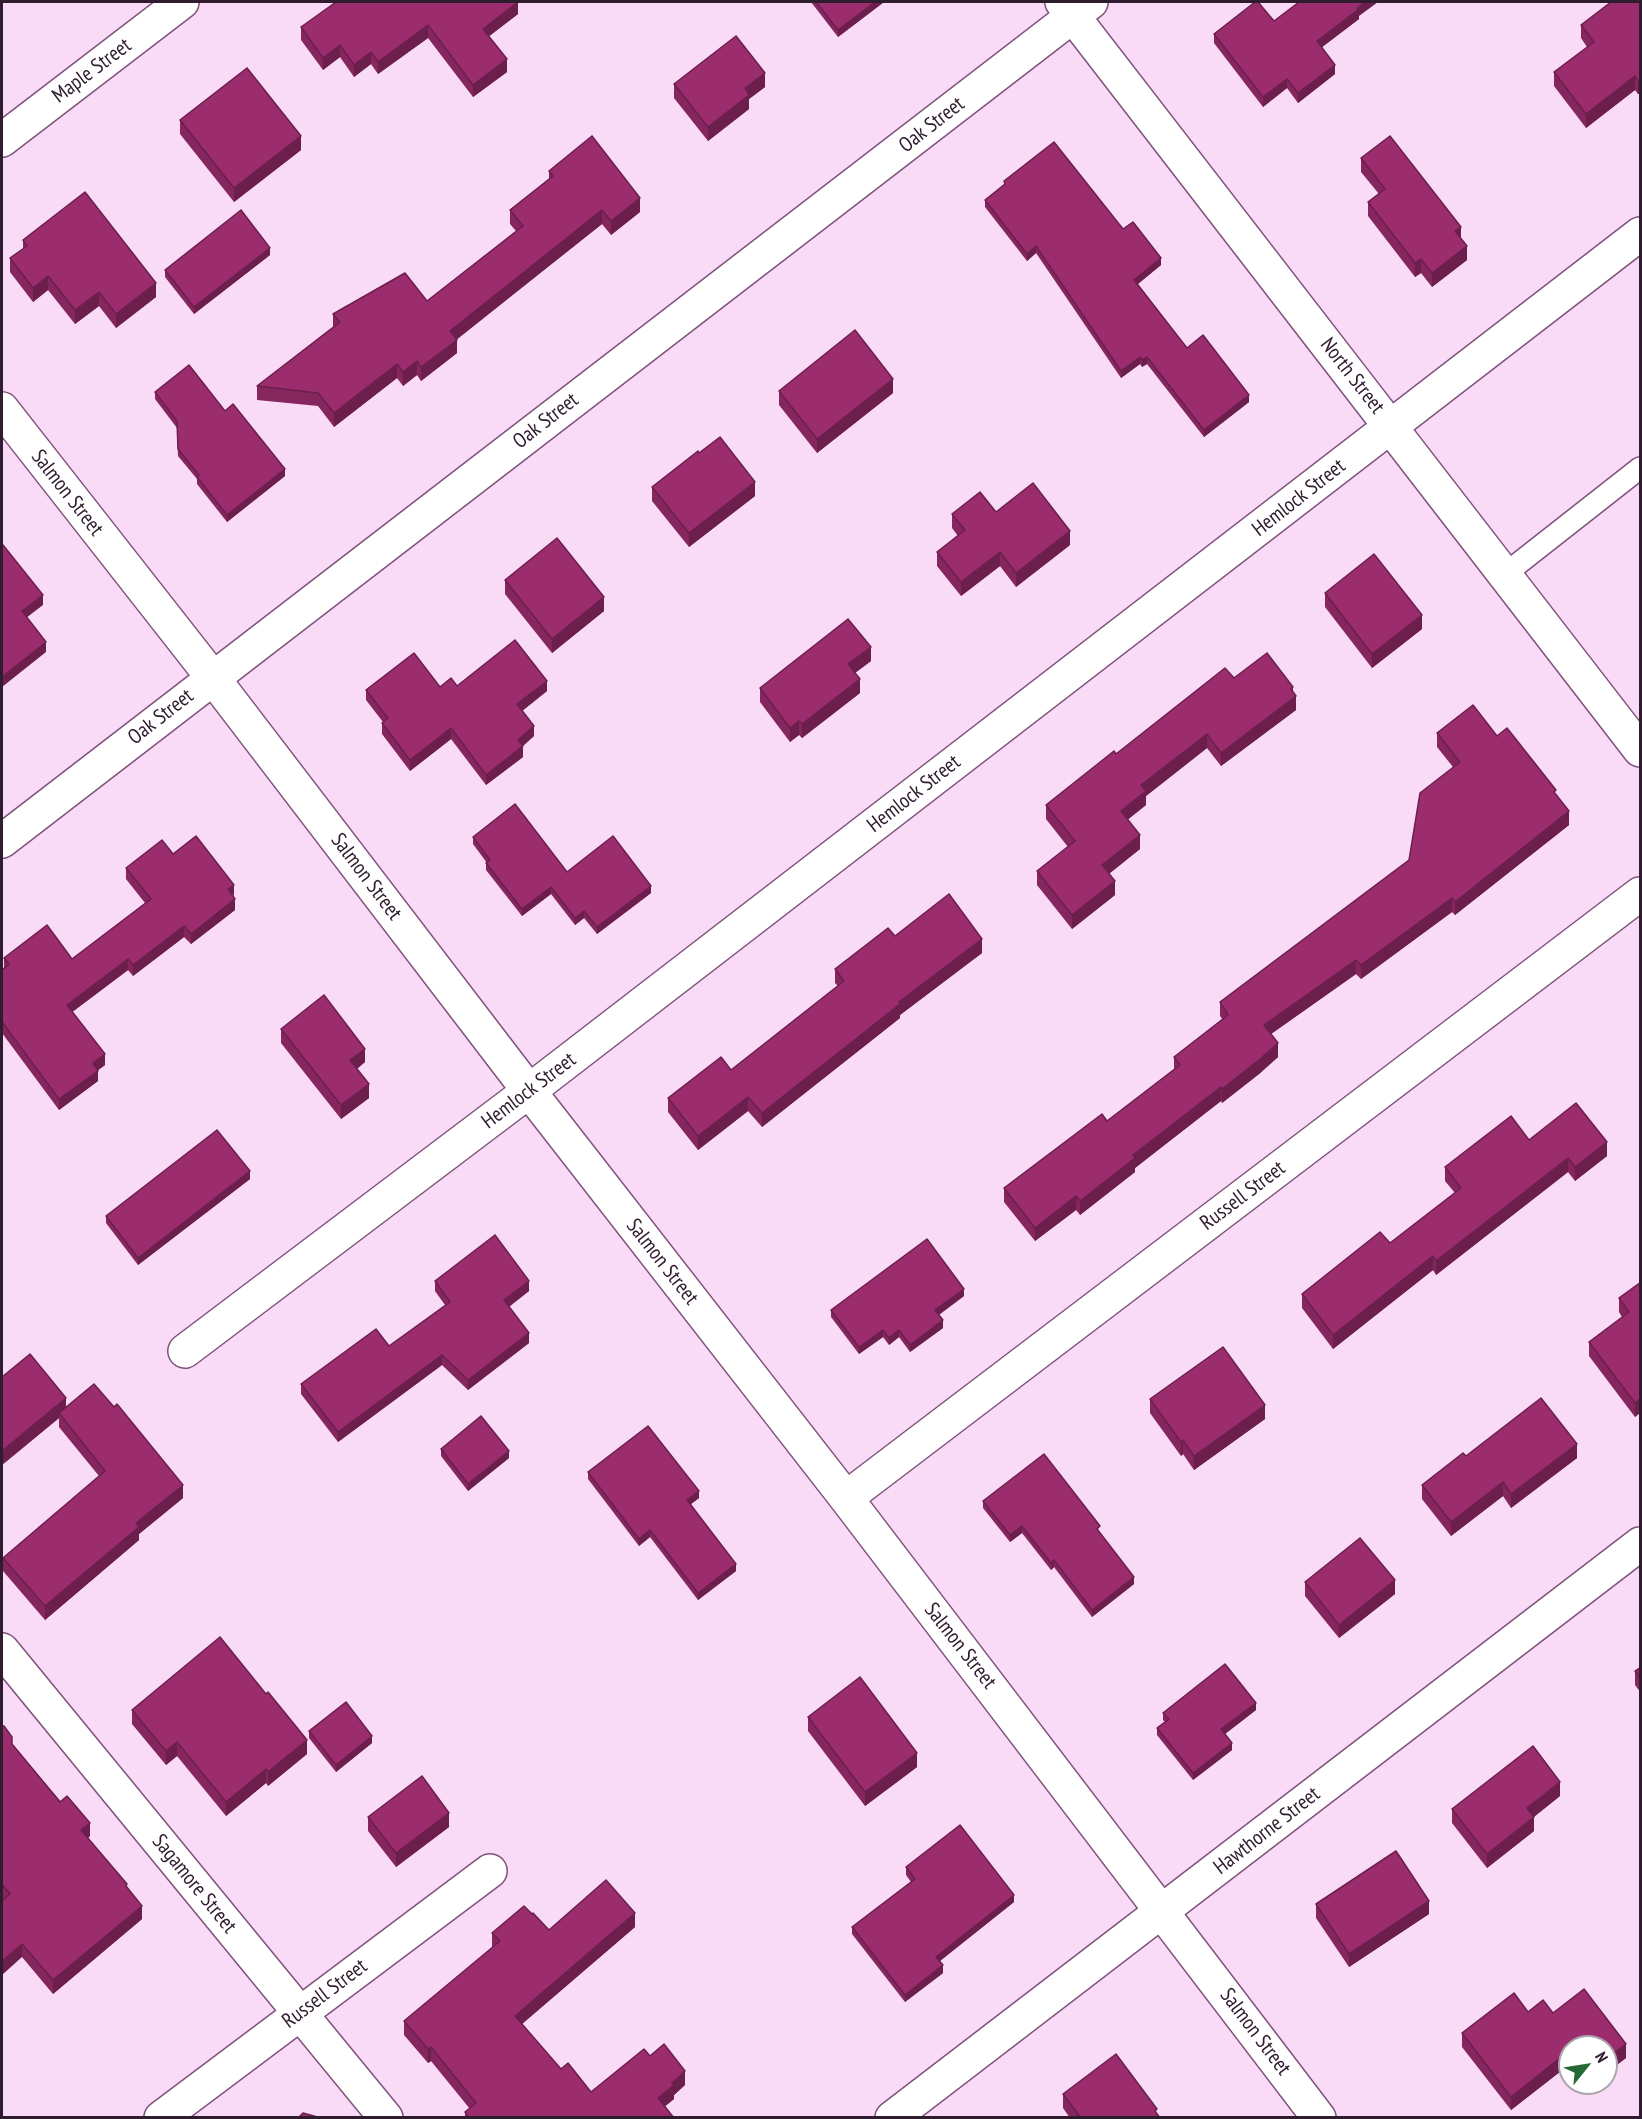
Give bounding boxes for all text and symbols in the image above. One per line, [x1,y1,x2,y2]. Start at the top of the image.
street label: Maple Street [48,33,136,109]
street label: Oak Street [894,92,970,158]
street label: North Street [1315,333,1389,419]
street label: Oak Street [508,388,584,454]
street label: Salmon Street [26,445,108,541]
street label: Hemlock Street [1247,454,1351,542]
street label: Oak Street [123,684,199,750]
street label: Hemlock Street [862,750,966,838]
street label: Salmon Street [325,829,407,925]
street label: Hemlock Street [477,1048,581,1134]
street label: Russell Street [1196,1156,1290,1236]
street label: Salmon Street [621,1214,703,1310]
street label: Salmon Street [919,1598,1001,1694]
street label: Hawthorne Street [1209,1782,1325,1880]
street label: Sagamore Street [146,1829,242,1939]
street label: Russell Street [278,1954,372,2034]
street label: Salmon Street [1214,1984,1296,2080]
north arrow [1558,2035,1618,2095]
text: N [1591,2048,1613,2066]

